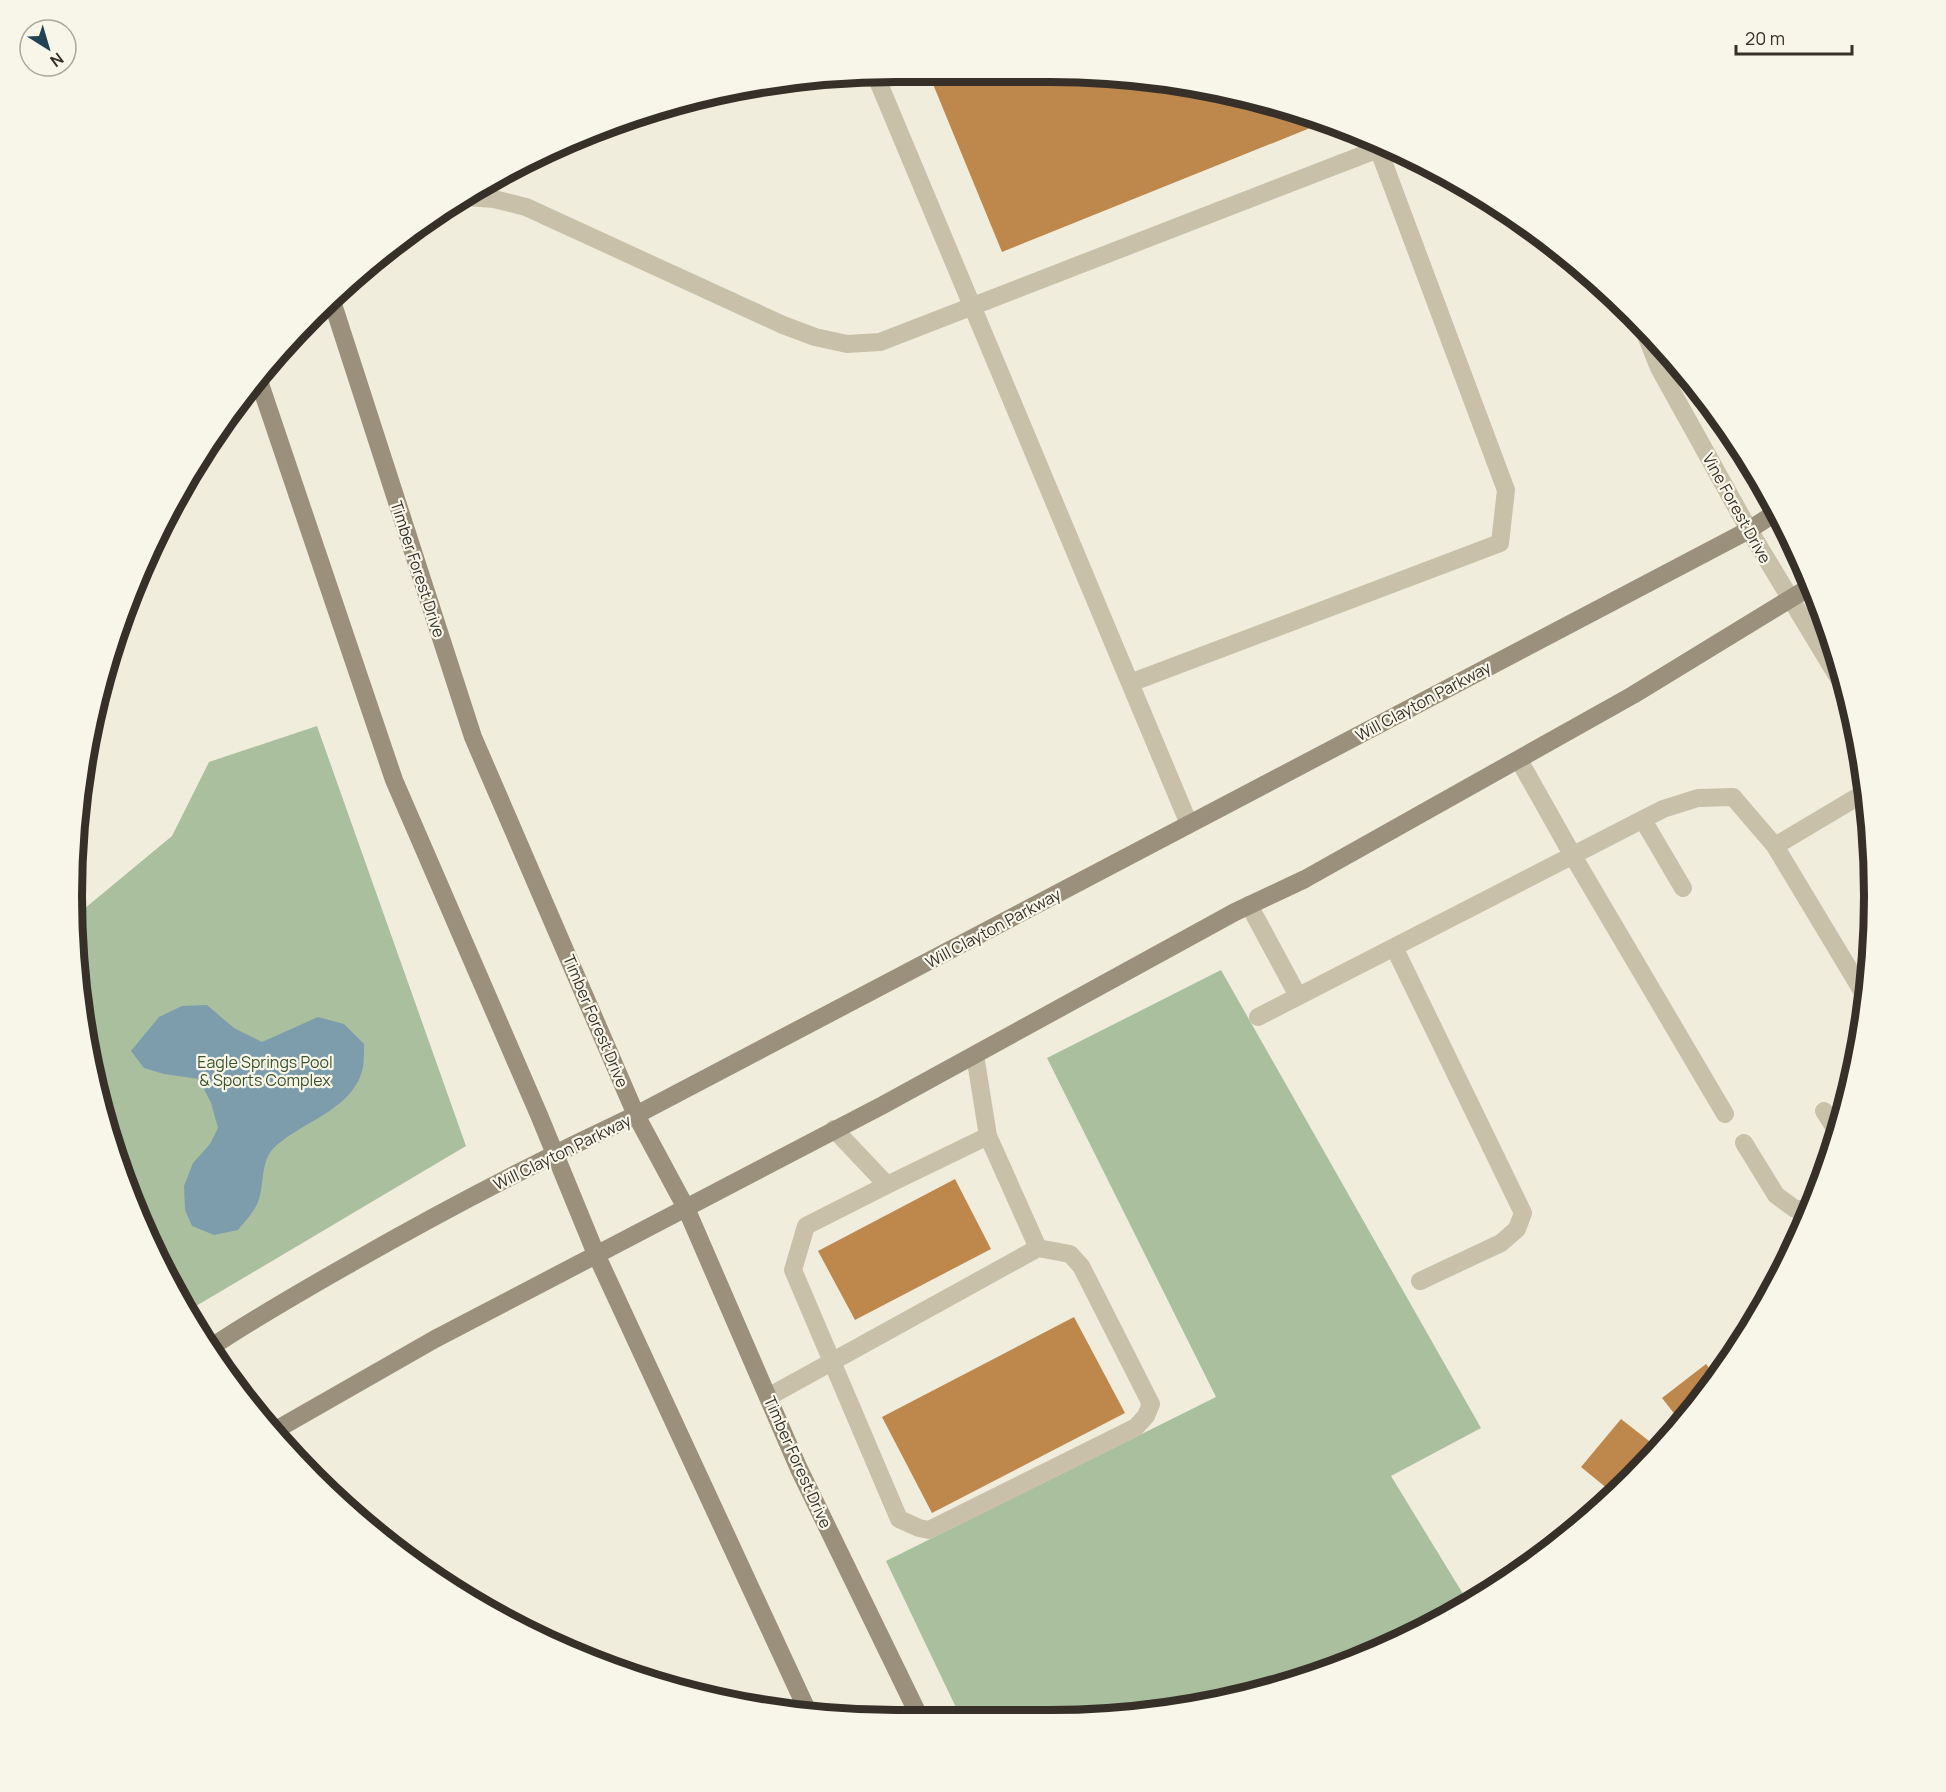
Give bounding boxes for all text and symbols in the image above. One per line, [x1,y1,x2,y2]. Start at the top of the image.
north arrow [18,18,78,78]
scale bar [1736,18,1852,56]
text: 20 m [1745,26,1785,50]
text: N [46,48,68,72]
street label: Vine Forest Drive [1698,449,1776,567]
street label: Timber Forest Drive [386,498,450,640]
street label: Will Clayton Parkway [1351,656,1495,746]
street label: Will Clayton Parkway [921,883,1065,973]
street label: Timber Forest Drive [558,951,634,1091]
park label: Eagle Springs Pool & Sports Complex [197,1051,333,1091]
street label: Will Clayton Parkway [490,1109,635,1195]
street label: Timber Forest Drive [759,1393,837,1531]

